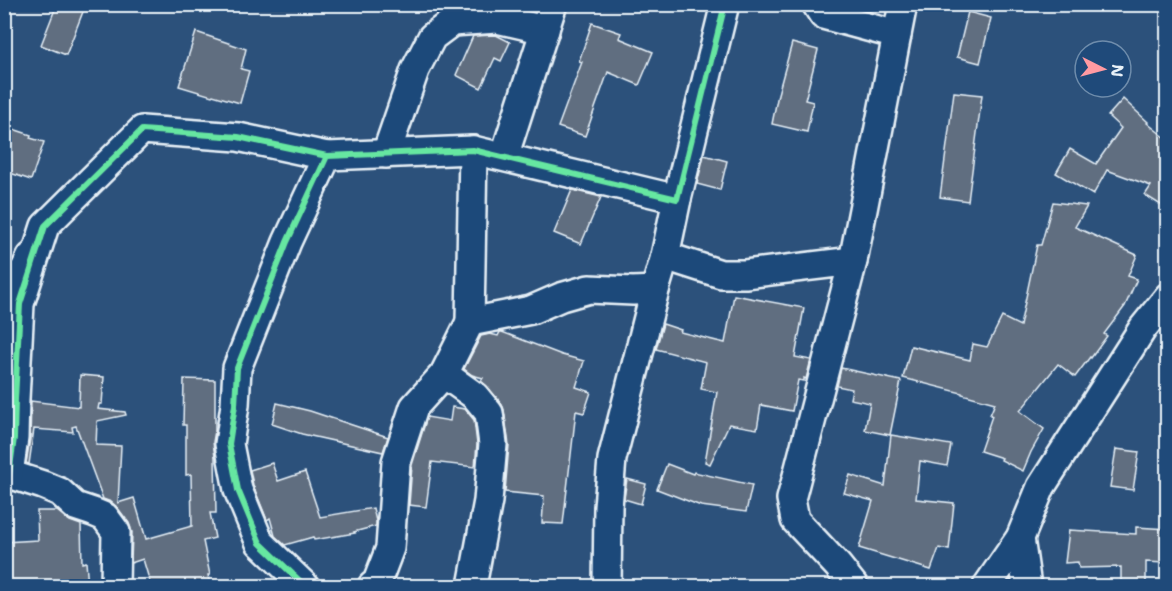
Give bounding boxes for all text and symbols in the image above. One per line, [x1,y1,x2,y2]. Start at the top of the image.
north arrow [1073,39,1133,99]
text: N [1106,63,1129,78]

